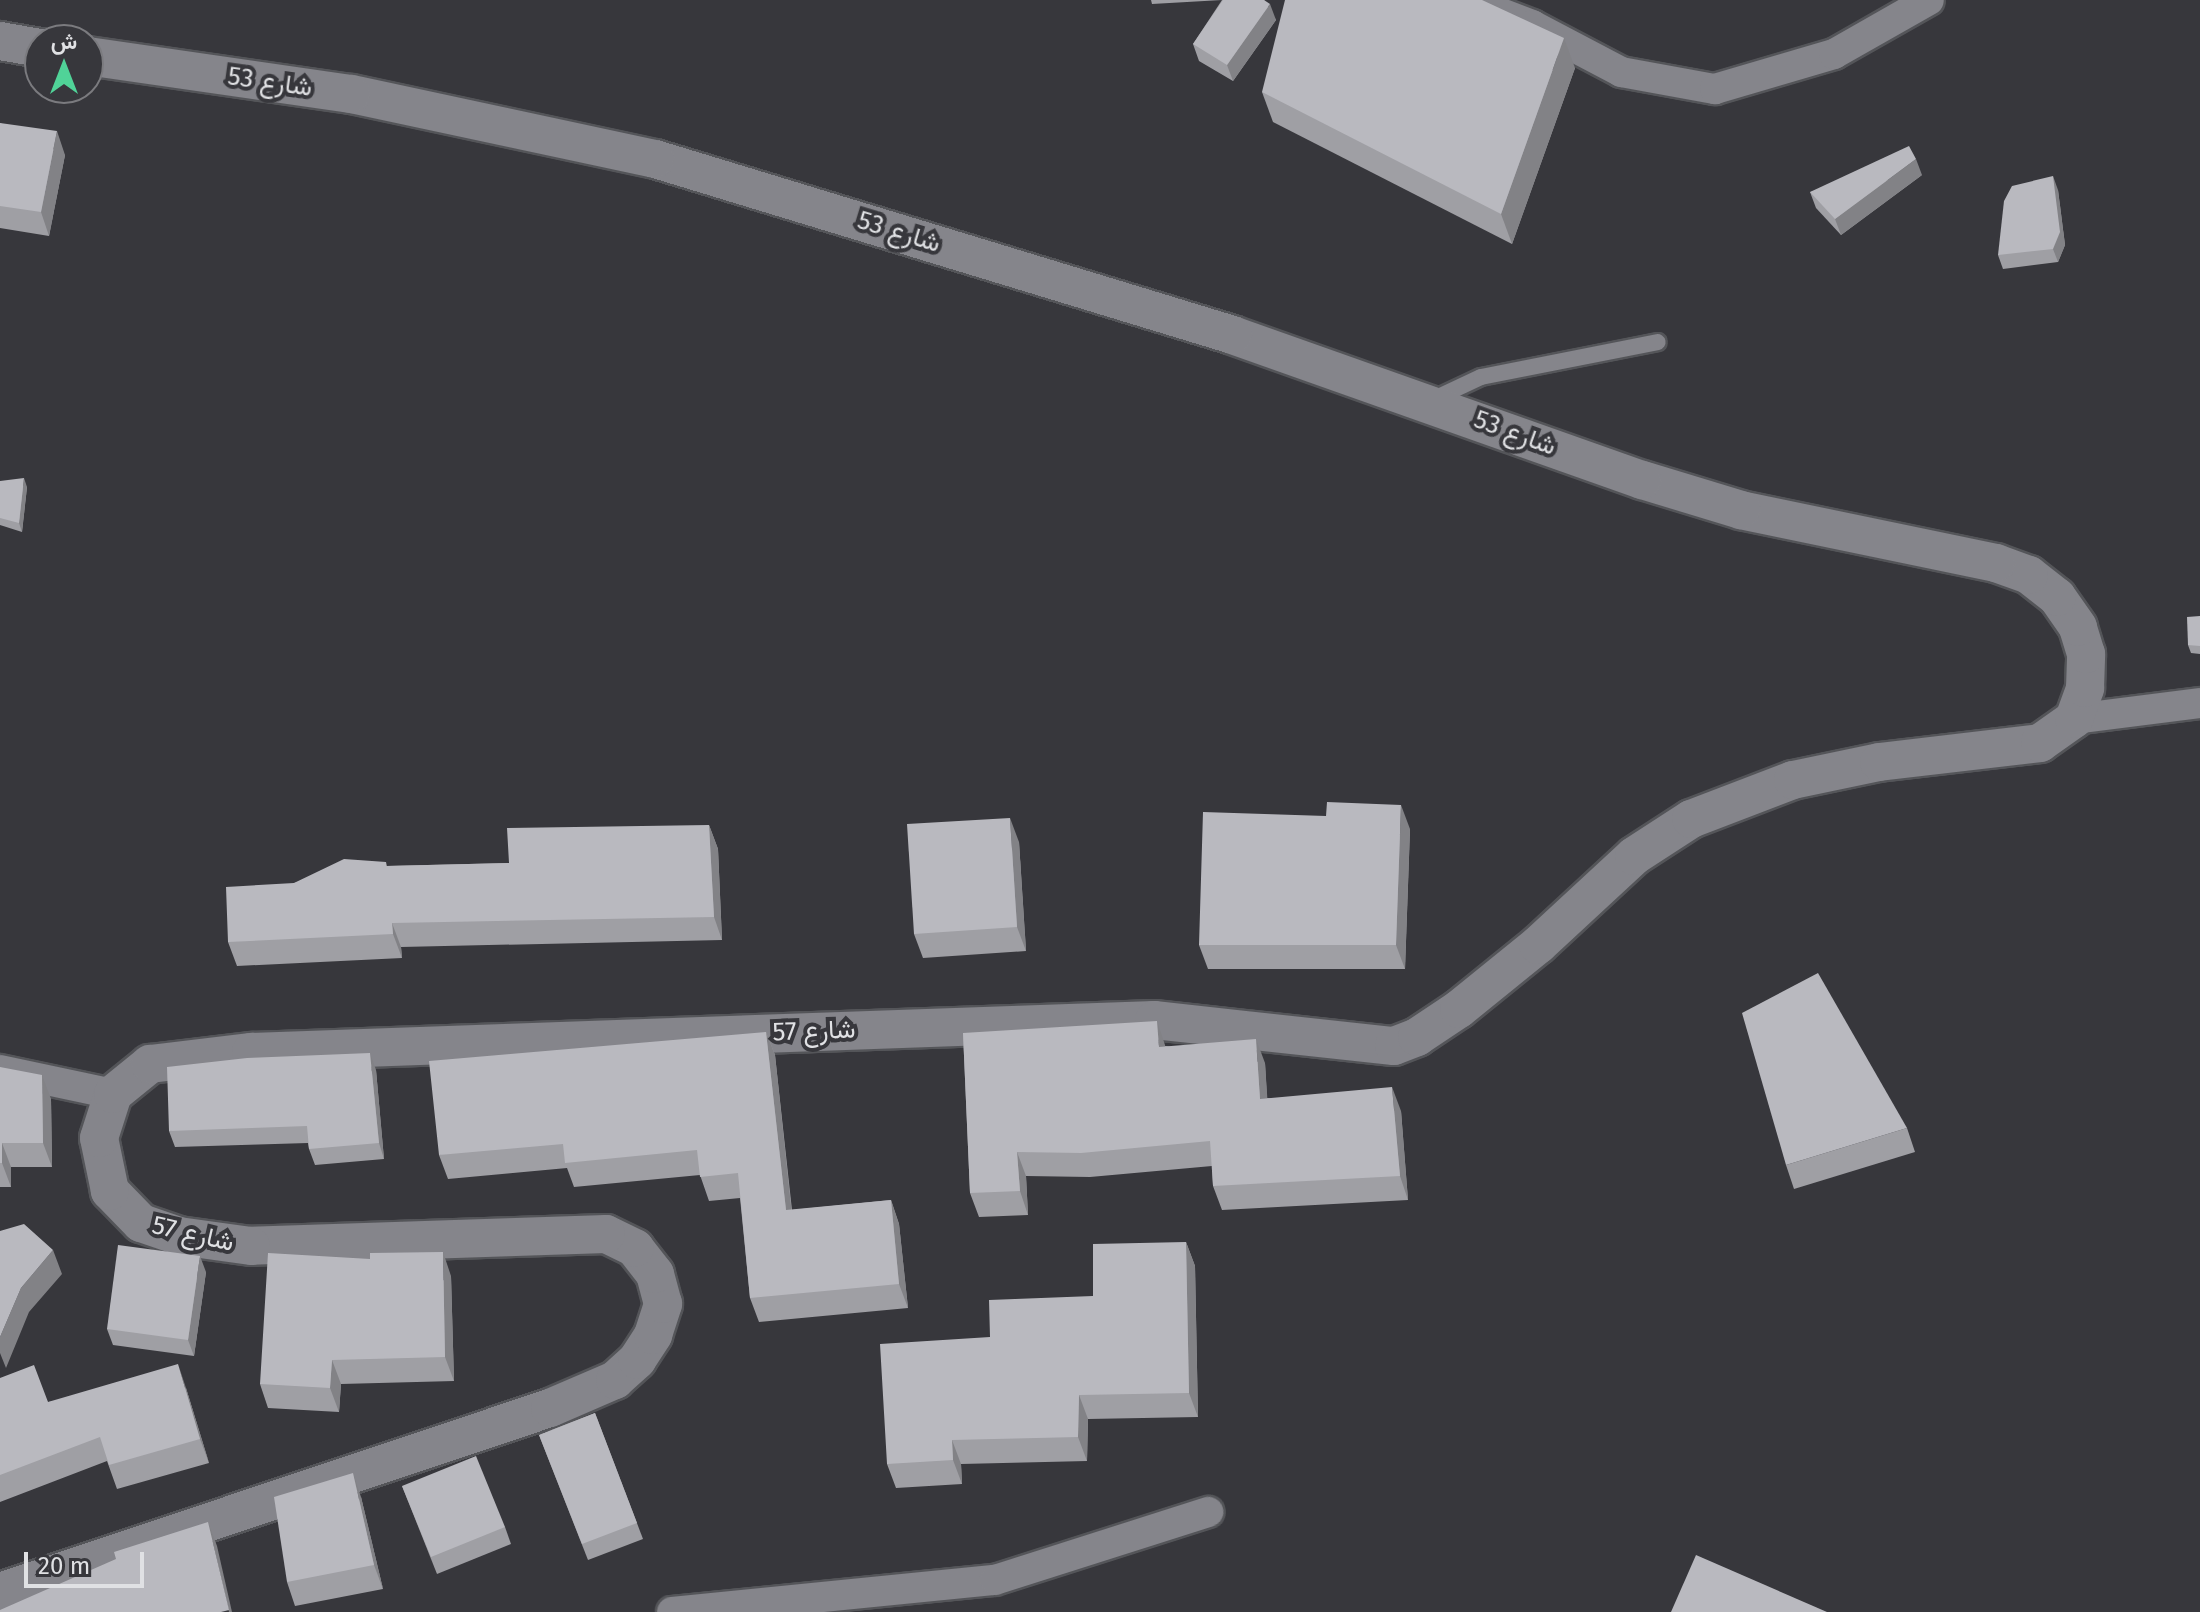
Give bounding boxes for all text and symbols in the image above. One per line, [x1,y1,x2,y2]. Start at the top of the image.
north arrow [24,24,104,104]
text: ش [51,28,77,55]
street label: شارع 53 [226,61,314,103]
street label: شارع 53 [854,205,944,259]
street label: شارع 53 [1470,404,1560,462]
street label: شارع 57 [772,1014,856,1048]
street label: شارع 57 [149,1209,237,1259]
scale bar [28,1536,148,1586]
text: 20 m [38,1552,90,1580]

